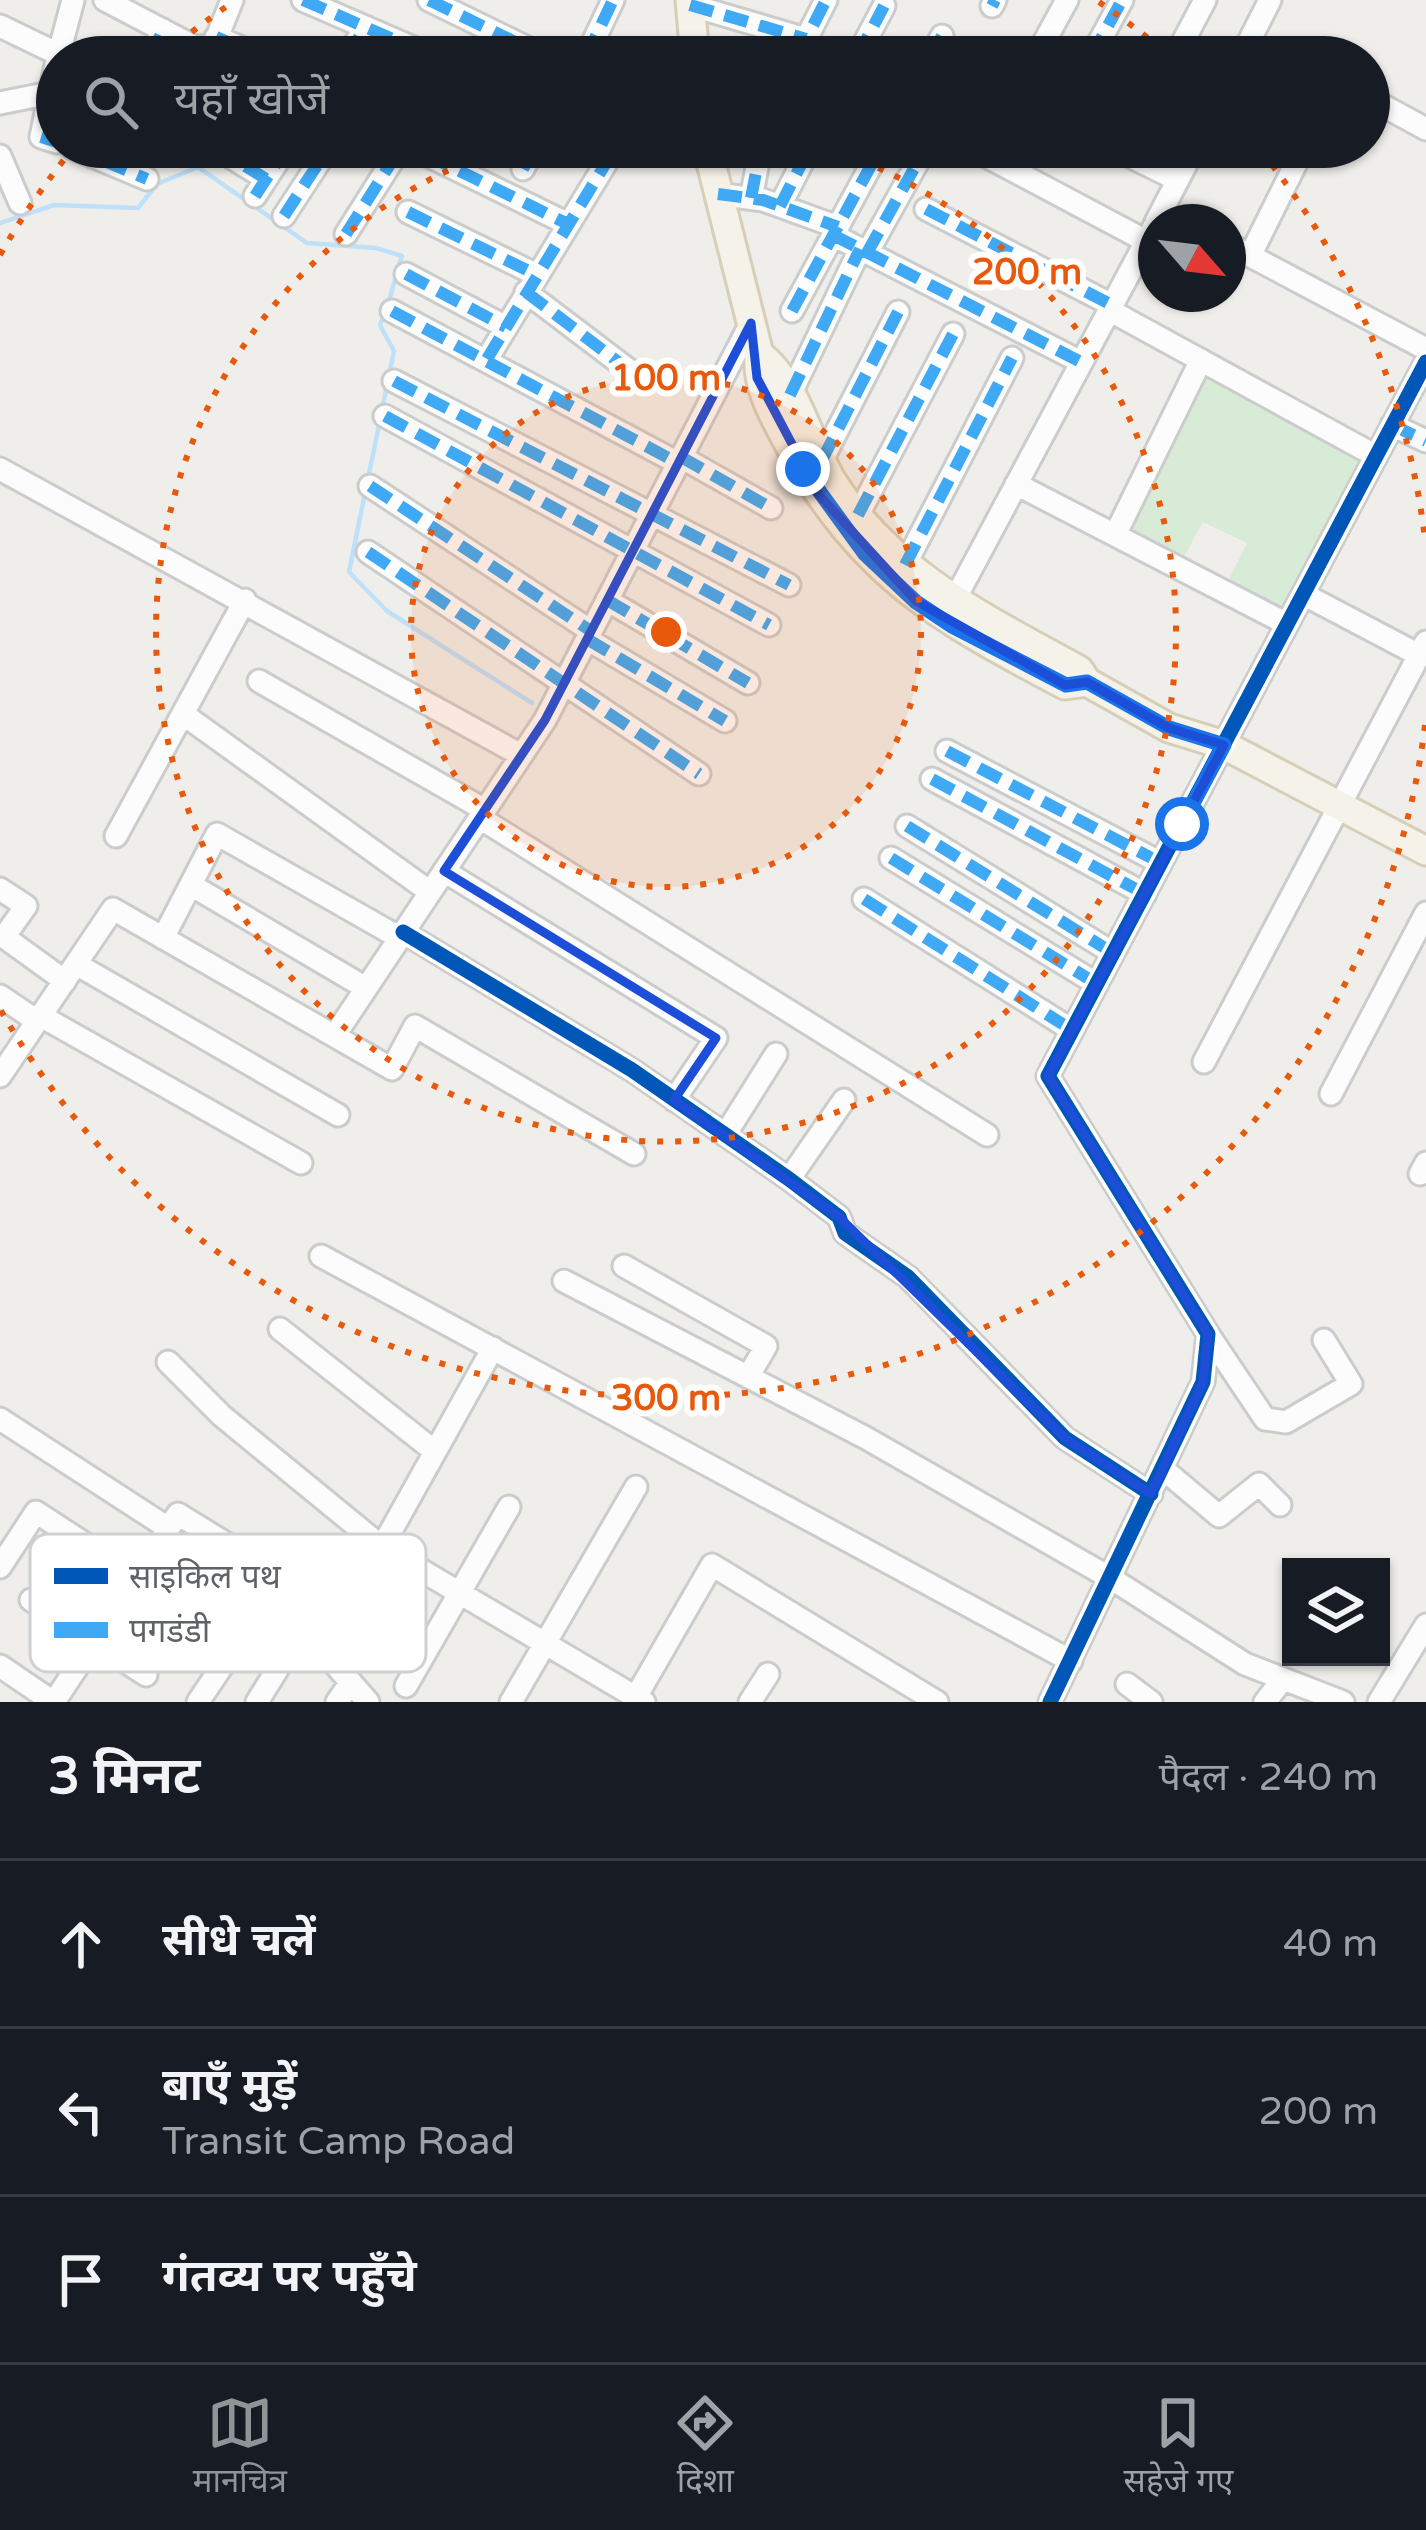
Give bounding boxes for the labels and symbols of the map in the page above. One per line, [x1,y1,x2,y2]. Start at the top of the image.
north arrow [1138,204,1246,312]
text: 200 m [972,251,1082,294]
text: 100 m [611,357,721,400]
route end [776,442,830,496]
centre of rings [645,611,687,653]
route start [1155,797,1209,851]
text: 300 m [611,1377,721,1420]
legend [30,1534,426,1672]
text: साइकिल पथ [129,1558,282,1597]
text: पगडंडी [129,1612,212,1651]

